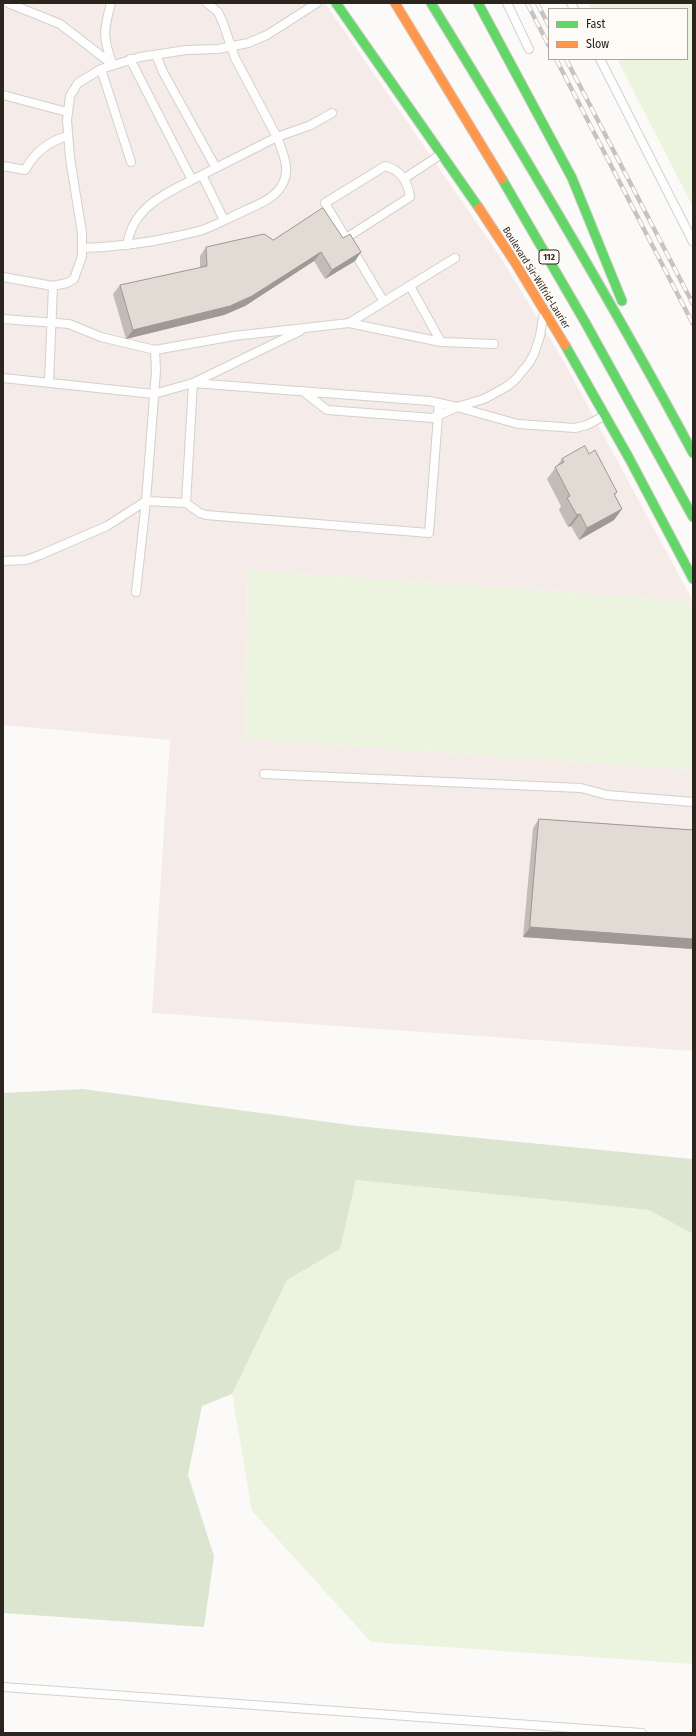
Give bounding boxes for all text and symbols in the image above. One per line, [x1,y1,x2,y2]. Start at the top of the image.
legend [548,8,688,60]
text: Fast [586,17,605,31]
text: Slow [586,37,609,51]
street label: Boulevard Sir-Wilfrid-Laurier [500,225,572,331]
road number: 112 [539,250,559,264]

